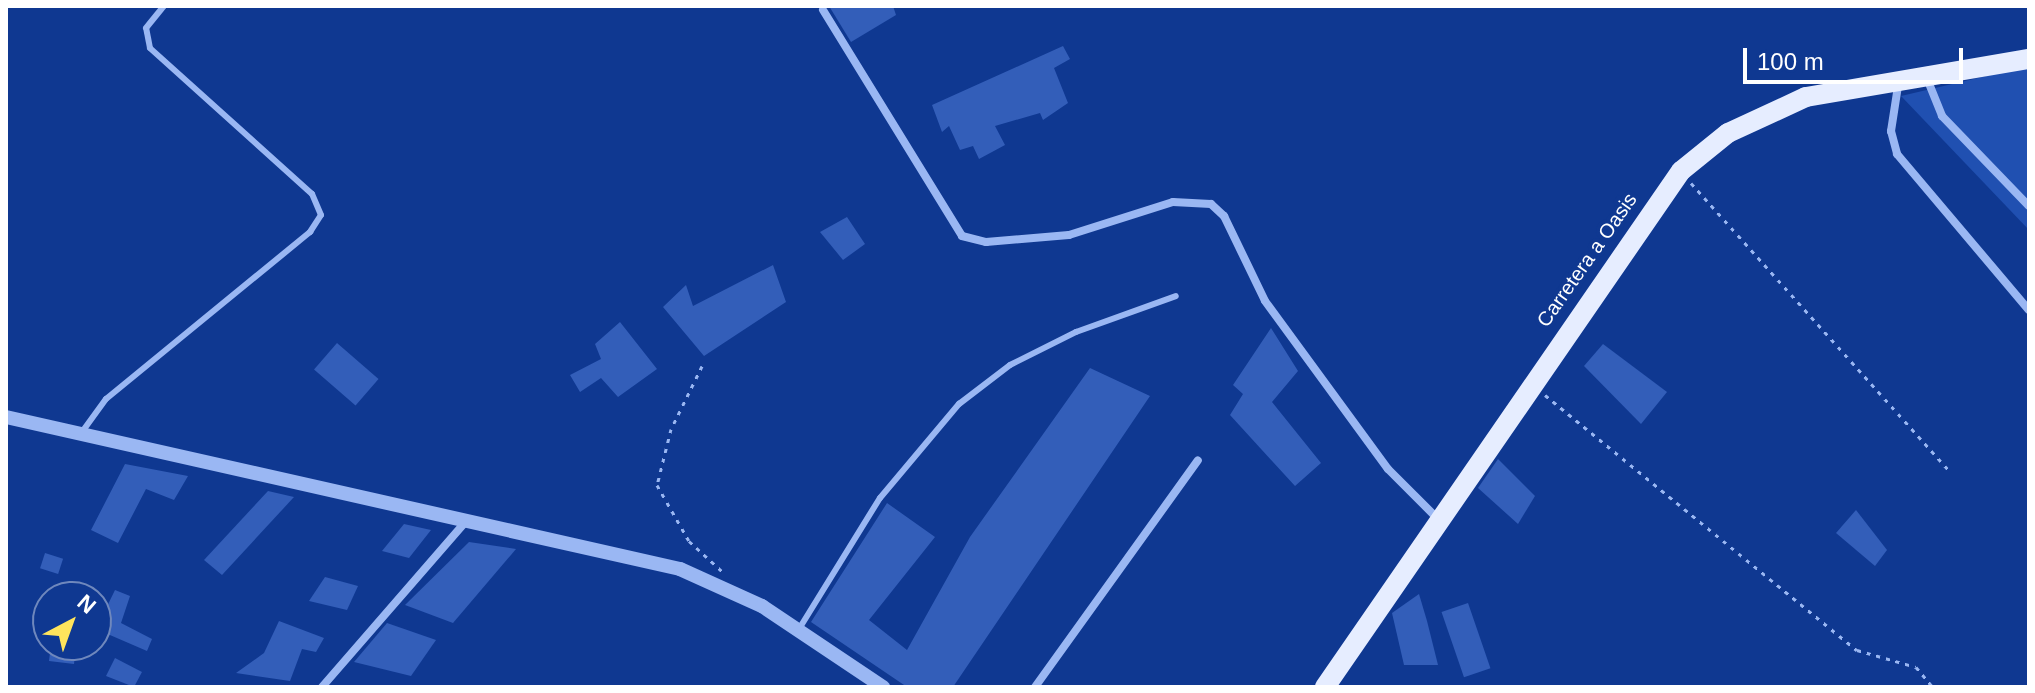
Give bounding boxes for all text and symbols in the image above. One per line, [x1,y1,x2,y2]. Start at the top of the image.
scale bar [1747,32,1967,82]
text: 100 m [1757,48,1824,75]
street label: Carretera a Oasis [1532,188,1642,332]
north arrow [32,581,112,661]
text: N [73,589,101,619]

